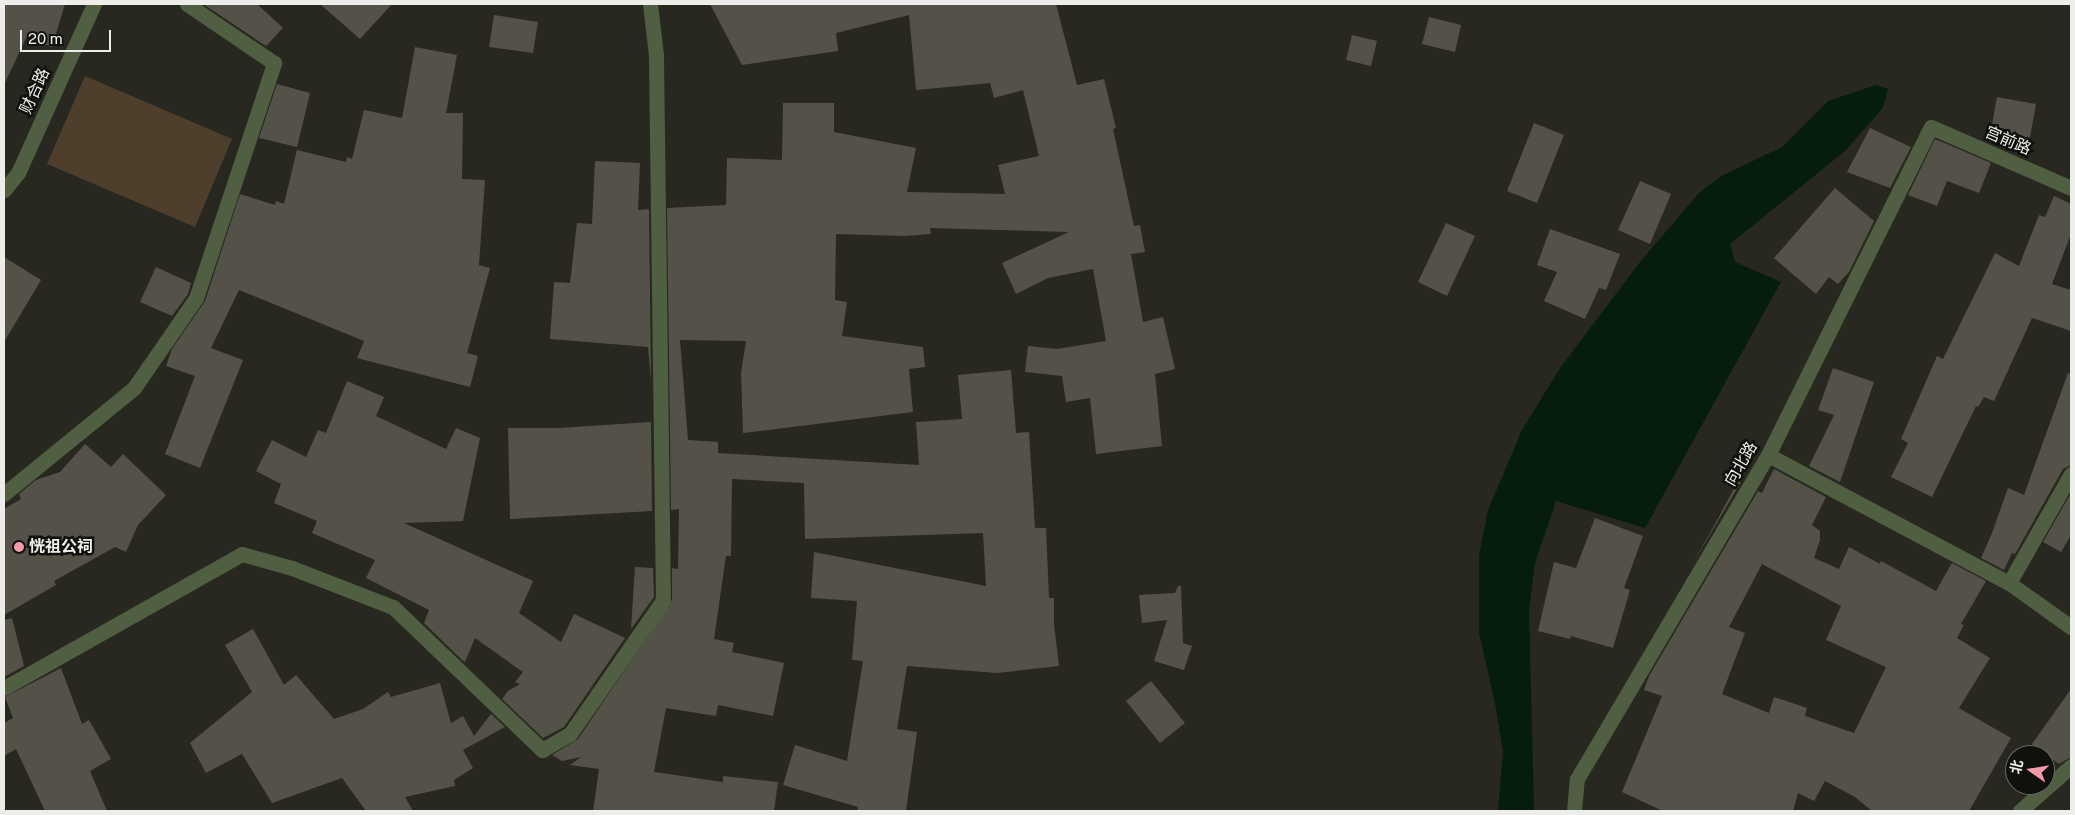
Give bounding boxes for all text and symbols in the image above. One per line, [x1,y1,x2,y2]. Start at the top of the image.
scale bar [22,20,114,52]
text: 20 m [28,30,63,47]
street label: 财合路 [16,65,54,117]
street label: 宫前路 [1982,123,2034,159]
street label: 向北路 [1721,438,1761,490]
place label: 恍祖公祠 [29,537,93,557]
marker: 恍祖公祠 [13,541,25,553]
north arrow [2005,745,2055,795]
text: 北 [2007,758,2026,775]

